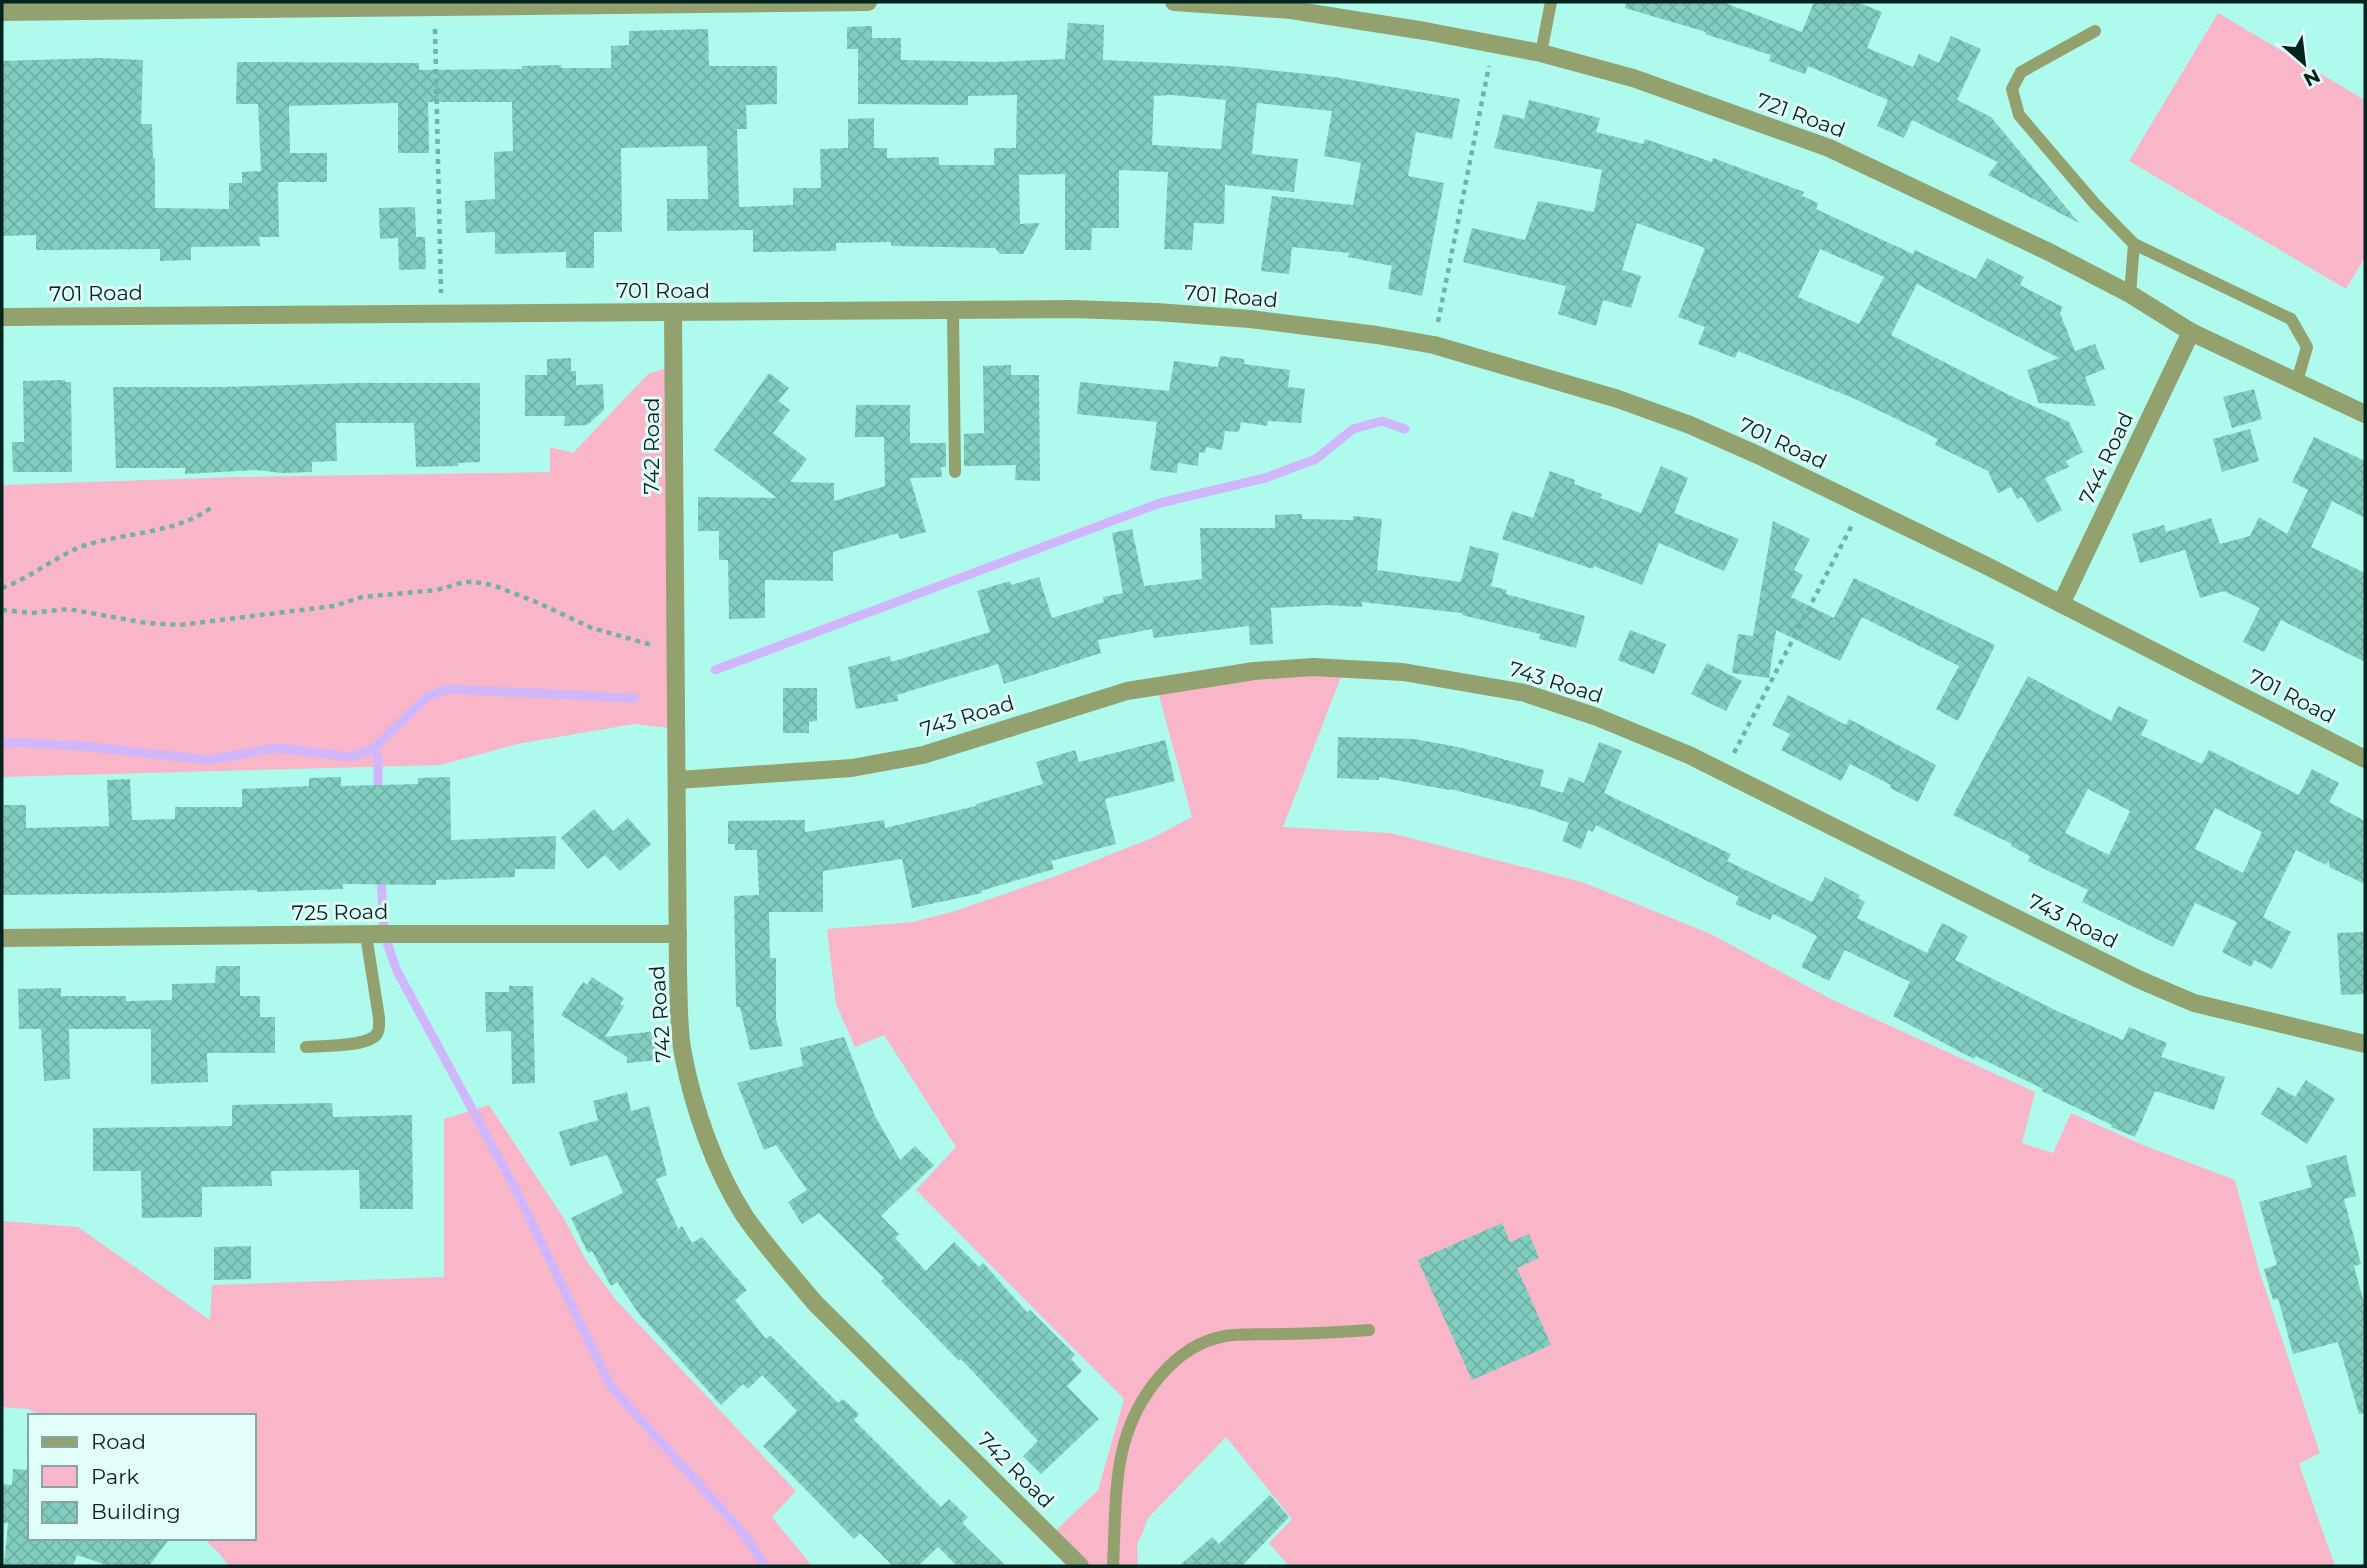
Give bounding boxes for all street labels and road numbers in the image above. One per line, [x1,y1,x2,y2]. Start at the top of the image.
street label: 721 Road [1753,87,1849,143]
street label: 701 Road [616,278,710,303]
street label: 701 Road [1183,279,1279,313]
street label: 701 Road [49,280,143,306]
street label: 742 Road [639,397,664,495]
street label: 744 Road [2074,408,2138,508]
street label: 701 Road [1735,412,1831,474]
street label: 743 Road [1506,656,1606,708]
street label: 701 Road [2245,664,2339,728]
street label: 743 Road [917,690,1017,742]
street label: 743 Road [2024,889,2122,953]
street label: 725 Road [291,899,389,925]
street label: 742 Road [644,965,676,1063]
street label: 742 Road [973,1427,1059,1513]

